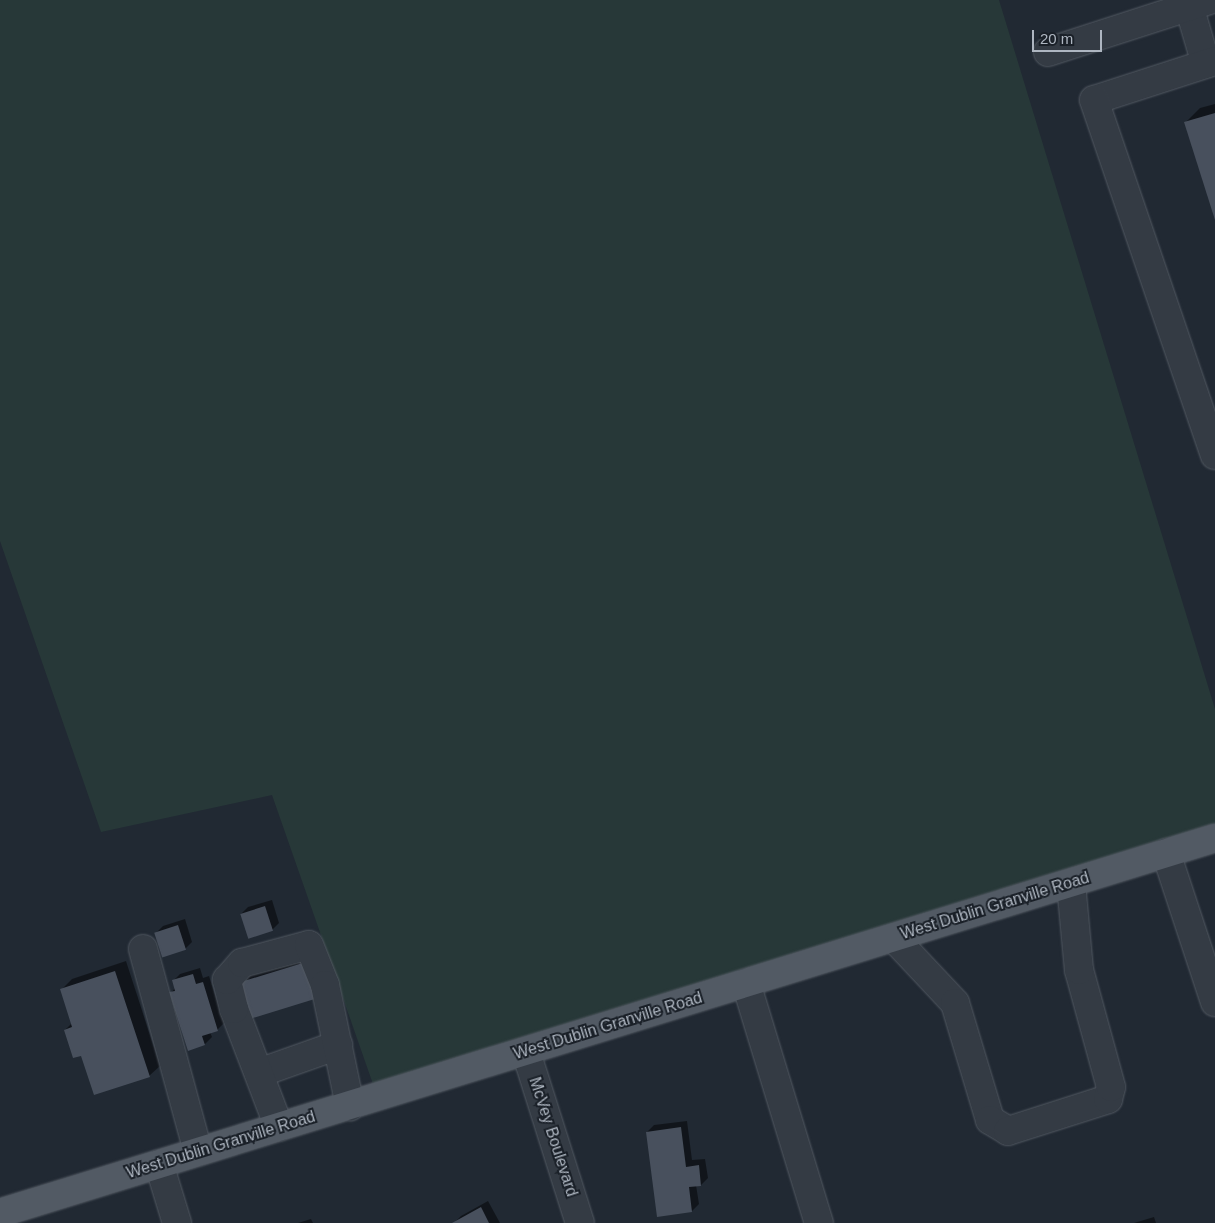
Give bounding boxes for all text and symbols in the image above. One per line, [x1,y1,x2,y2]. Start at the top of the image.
scale bar [1035,20,1105,52]
text: 20 m [1040,30,1073,47]
street label: West Dublin Granville Road [898,868,1092,944]
street label: West Dublin Granville Road [511,988,705,1064]
street label: McVey Boulevard [525,1075,581,1199]
street label: West Dublin Granville Road [124,1107,318,1183]

